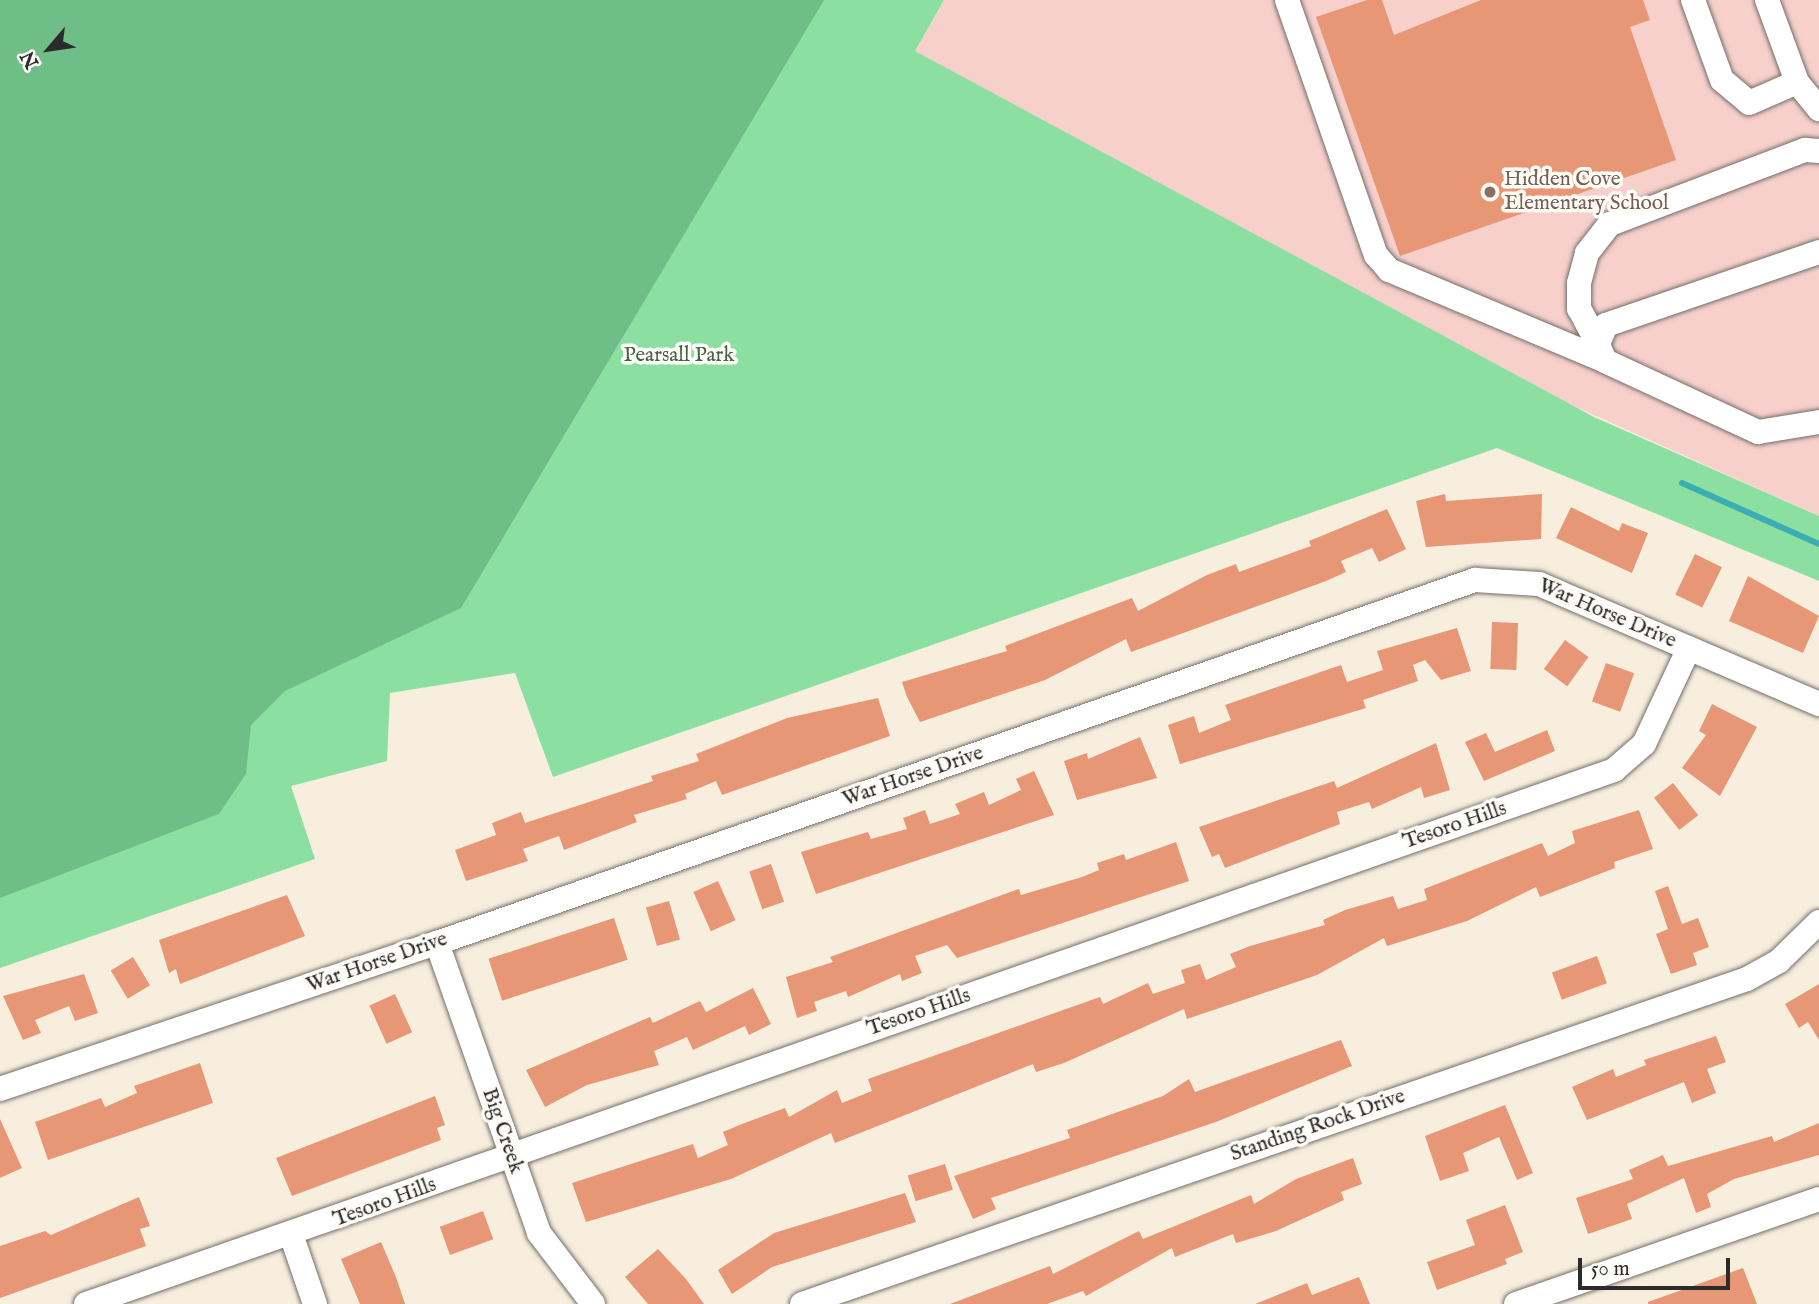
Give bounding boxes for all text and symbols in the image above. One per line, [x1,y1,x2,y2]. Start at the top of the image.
north arrow [14,14,84,84]
text: N [16,46,45,72]
place label: Hidden Cove Elementary School [1504,167,1669,217]
marker: Hidden Cove Elementary School [1482,184,1498,200]
park label: Pearsall Park [624,343,734,369]
street label: War Horse Drive [1534,574,1680,654]
street label: War Horse Drive [839,741,987,813]
street label: Tesoro Hills [1400,797,1510,855]
street label: War Horse Drive [303,927,451,999]
street label: Tesoro Hills [864,984,974,1042]
street label: Standing Rock Drive [1227,1084,1409,1168]
street label: Big Creek [476,1085,528,1177]
street label: Tesoro Hills [330,1173,440,1233]
scale bar [1581,1244,1733,1288]
text: 50 m [1591,1256,1630,1283]

